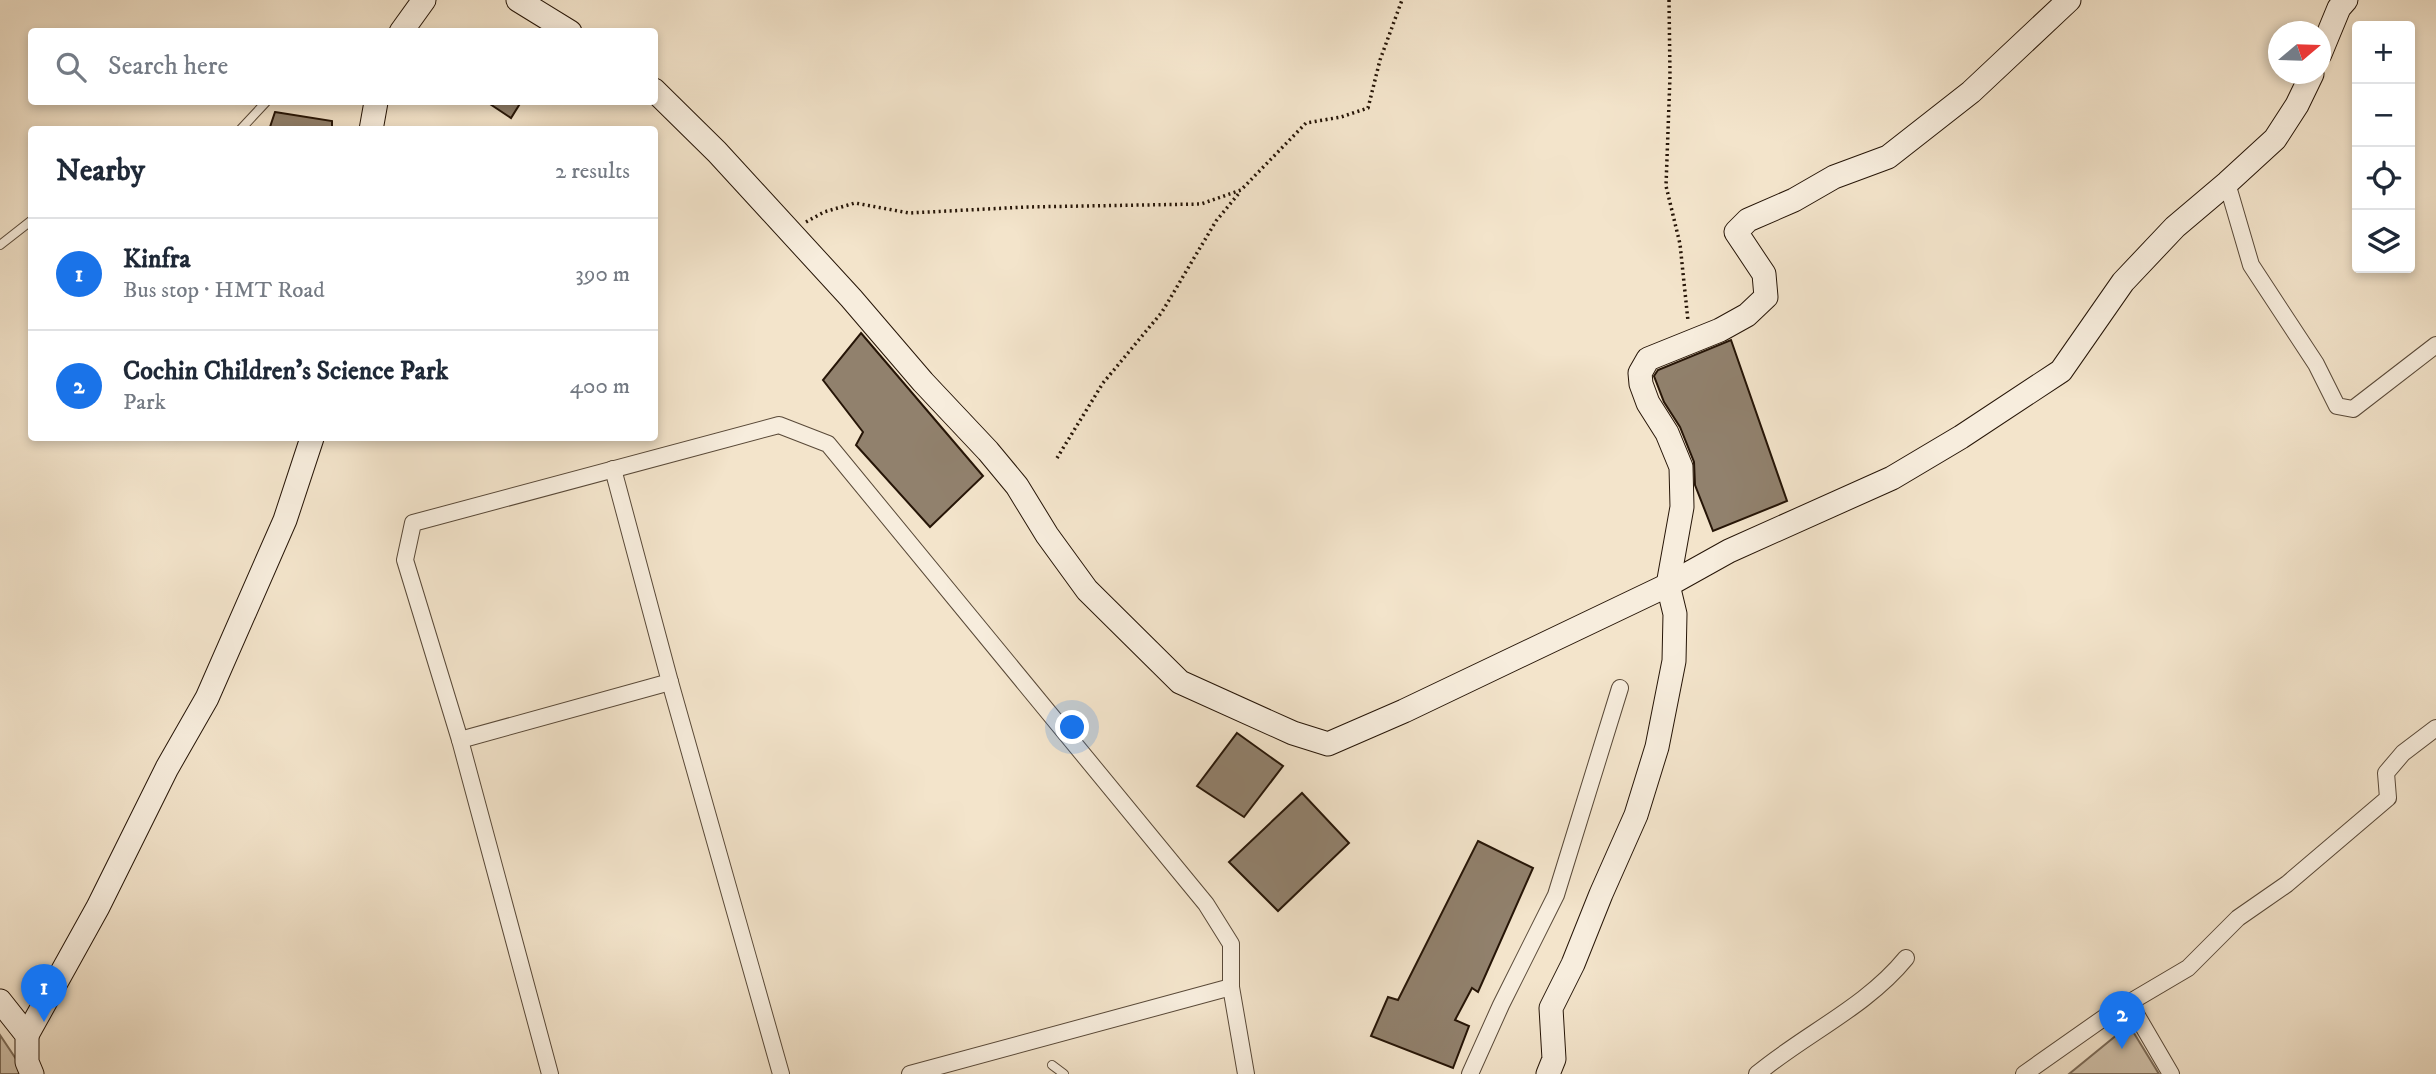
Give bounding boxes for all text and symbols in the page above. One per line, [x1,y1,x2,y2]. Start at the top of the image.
north arrow [2268,21,2331,84]
map controls [2352,21,2415,273]
button: + [2352,21,2415,84]
search box [28,28,658,105]
icon: search [52,48,90,86]
text: Search here [108,50,228,83]
button: − [2352,84,2415,147]
button: locate [2352,147,2415,210]
text: Nearby [56,153,145,190]
text: 2 results [555,157,630,186]
button: layers [2352,210,2415,273]
text: Kinfra [123,243,191,276]
text: 1 [75,260,83,289]
text: 390 m [575,260,630,289]
text: Bus stop · HMT Road [123,276,325,305]
text: Cochin Children's Science Park [123,355,448,388]
text: 2 [73,372,85,401]
text: 400 m [570,372,630,401]
text: Park [123,388,166,417]
your location [1055,710,1089,744]
pin: 1 [21,964,67,1022]
pin: 2 [2099,991,2145,1049]

